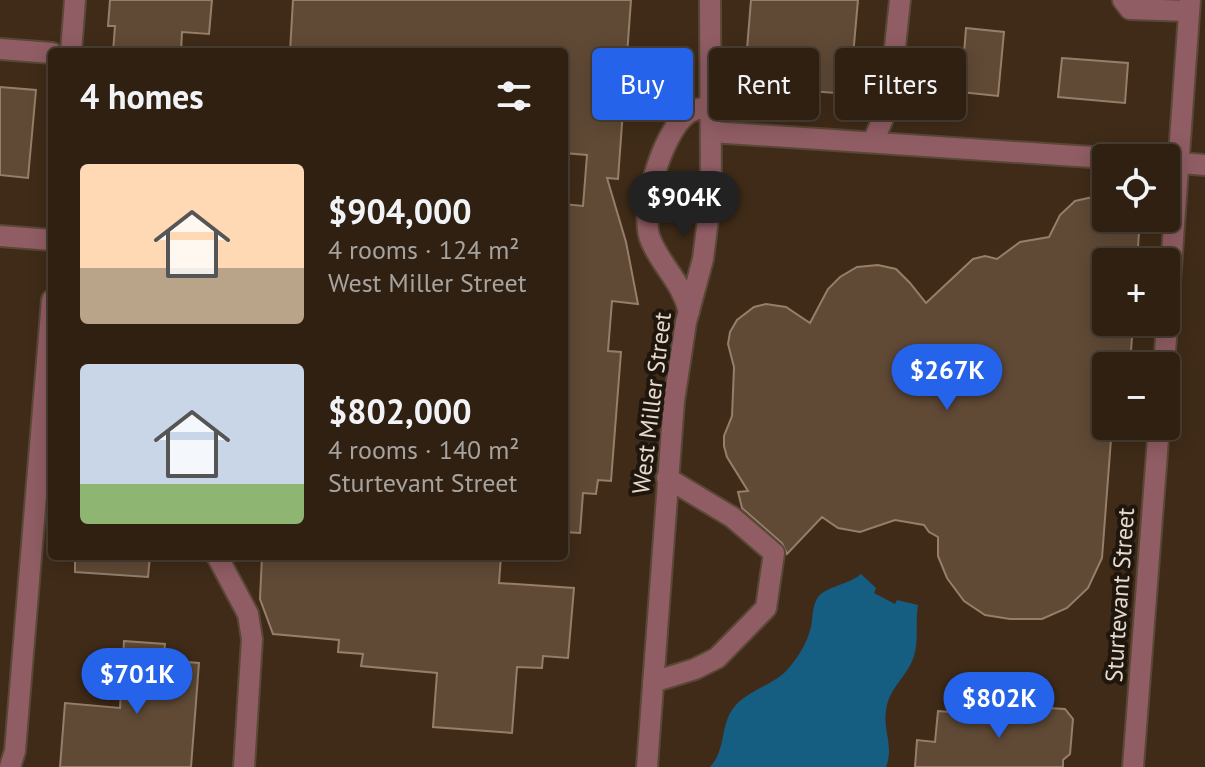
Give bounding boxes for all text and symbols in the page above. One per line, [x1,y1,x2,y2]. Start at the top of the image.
chip: Buy [592,48,693,120]
chip: Rent [709,48,819,120]
chip: Filters [835,48,966,120]
text: 4 homes [80,74,204,118]
icon: filters [492,74,536,118]
map controls [1092,144,1180,440]
button: locate [1092,144,1180,232]
pin: $904K [628,171,740,239]
text: $904K [646,180,722,213]
text: $904,000 [328,189,472,233]
icon: home [144,196,240,292]
text: 4 rooms · 124 m² [328,233,520,266]
button: + [1092,248,1180,336]
text: West Miller Street [328,266,526,299]
street label: West Miller Street [625,310,678,496]
pin: $267K [891,344,1003,412]
button: − [1092,352,1180,440]
text: $267K [909,353,985,386]
text: $802,000 [328,389,472,433]
icon: home [144,396,240,492]
text: 4 rooms · 140 m² [328,433,520,466]
text: Sturtevant Street [328,466,517,499]
street label: Sturtevant Street [1098,507,1141,683]
pin: $701K [81,648,193,716]
text: $701K [99,657,175,690]
pin: $802K [943,672,1055,740]
text: $802K [961,681,1037,714]

